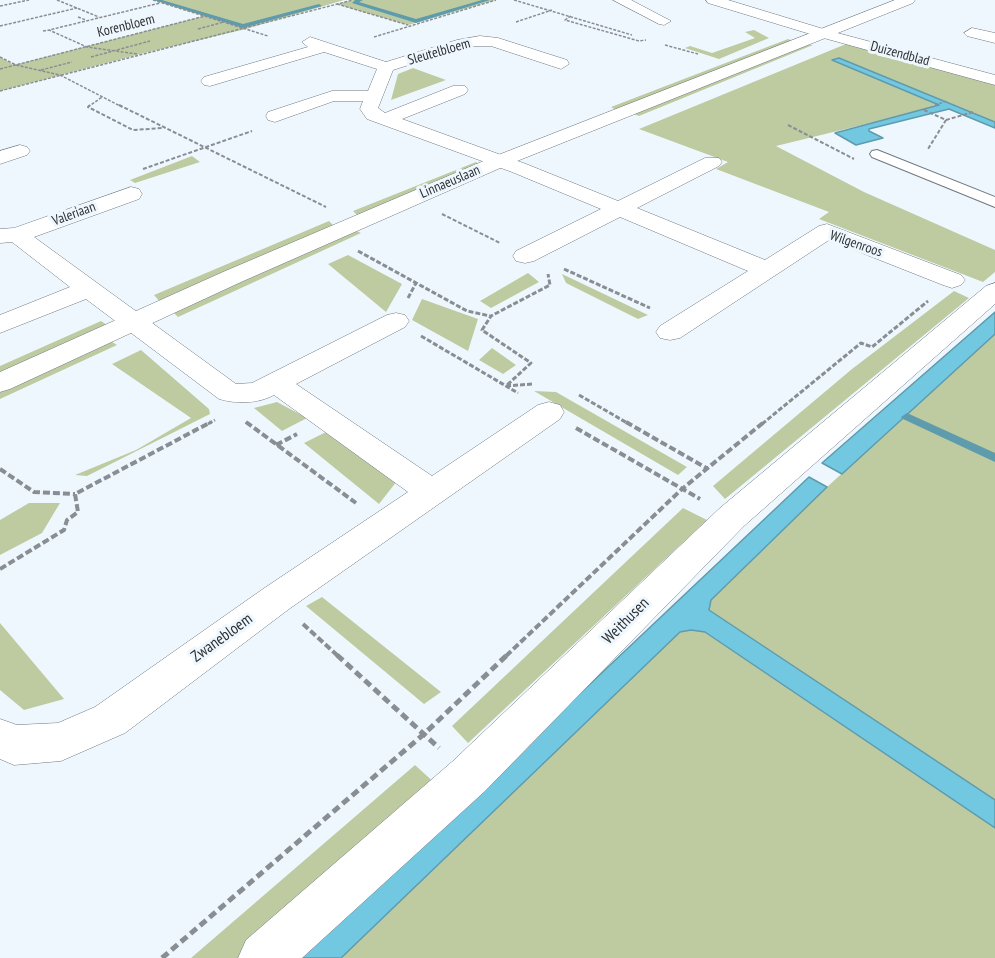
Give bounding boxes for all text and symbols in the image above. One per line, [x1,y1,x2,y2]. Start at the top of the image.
street label: Korenbloem [96,11,156,41]
street label: Sleutelbloem [406,35,472,69]
street label: Duizendblad [869,38,931,70]
street label: Linnaeuslaan [417,162,483,202]
street label: Valeriaan [50,198,98,230]
street label: Wilgenroos [828,227,884,261]
street label: Weithusen [599,594,653,648]
street label: Zwanebloem [188,609,256,667]

